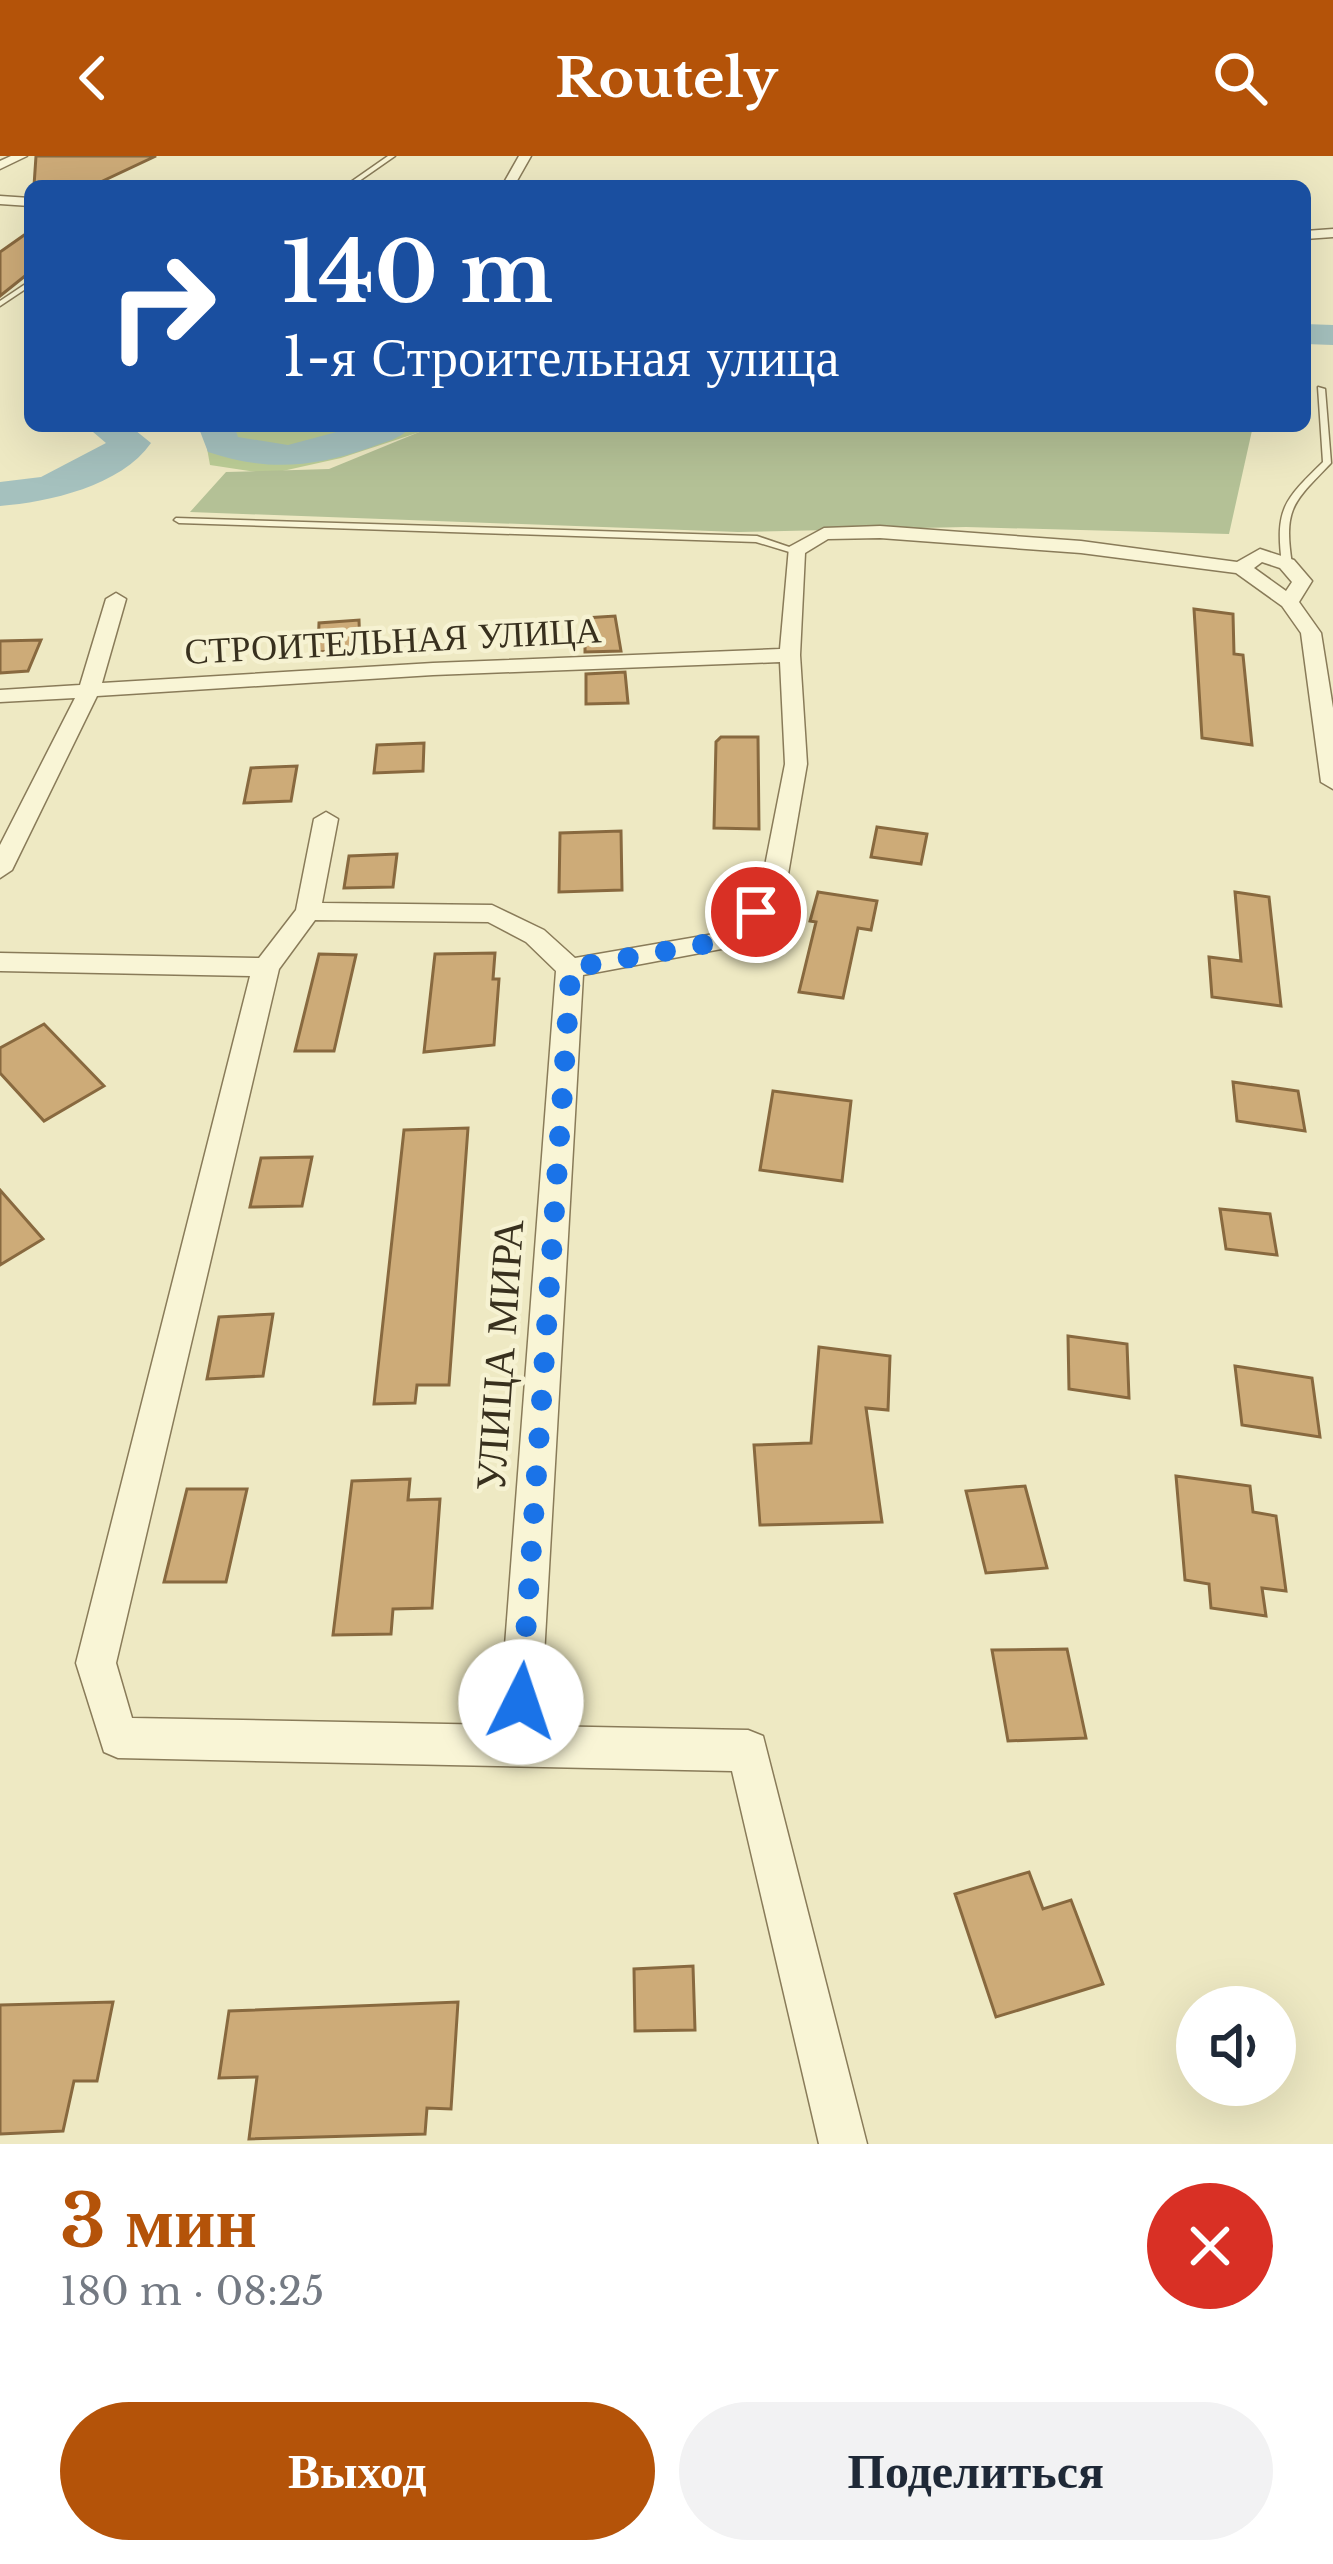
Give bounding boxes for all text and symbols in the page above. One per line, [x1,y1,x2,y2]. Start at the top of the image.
icon: back [60,45,126,111]
text: Routely [555,45,778,112]
icon: search [1207,45,1273,111]
text: 140 m [282,221,553,325]
icon: right [84,228,240,384]
text: 1-я Строительная улица [282,324,840,391]
street label: СТРОИТЕЛЬНАЯ УЛИЦА [184,607,603,674]
pin [705,861,807,963]
icon: arrive [723,879,789,945]
street label: УЛИЦА МИРА [464,1217,534,1493]
position arrow [458,1639,584,1765]
map controls [1176,1986,1296,2106]
button: sound [1176,1986,1296,2106]
text: 3 мин [60,2177,257,2266]
button: close [1147,2183,1273,2309]
text: 180 m · 08:25 [60,2267,324,2316]
button: Выход [60,2402,655,2540]
button: Поделиться [679,2402,1273,2540]

